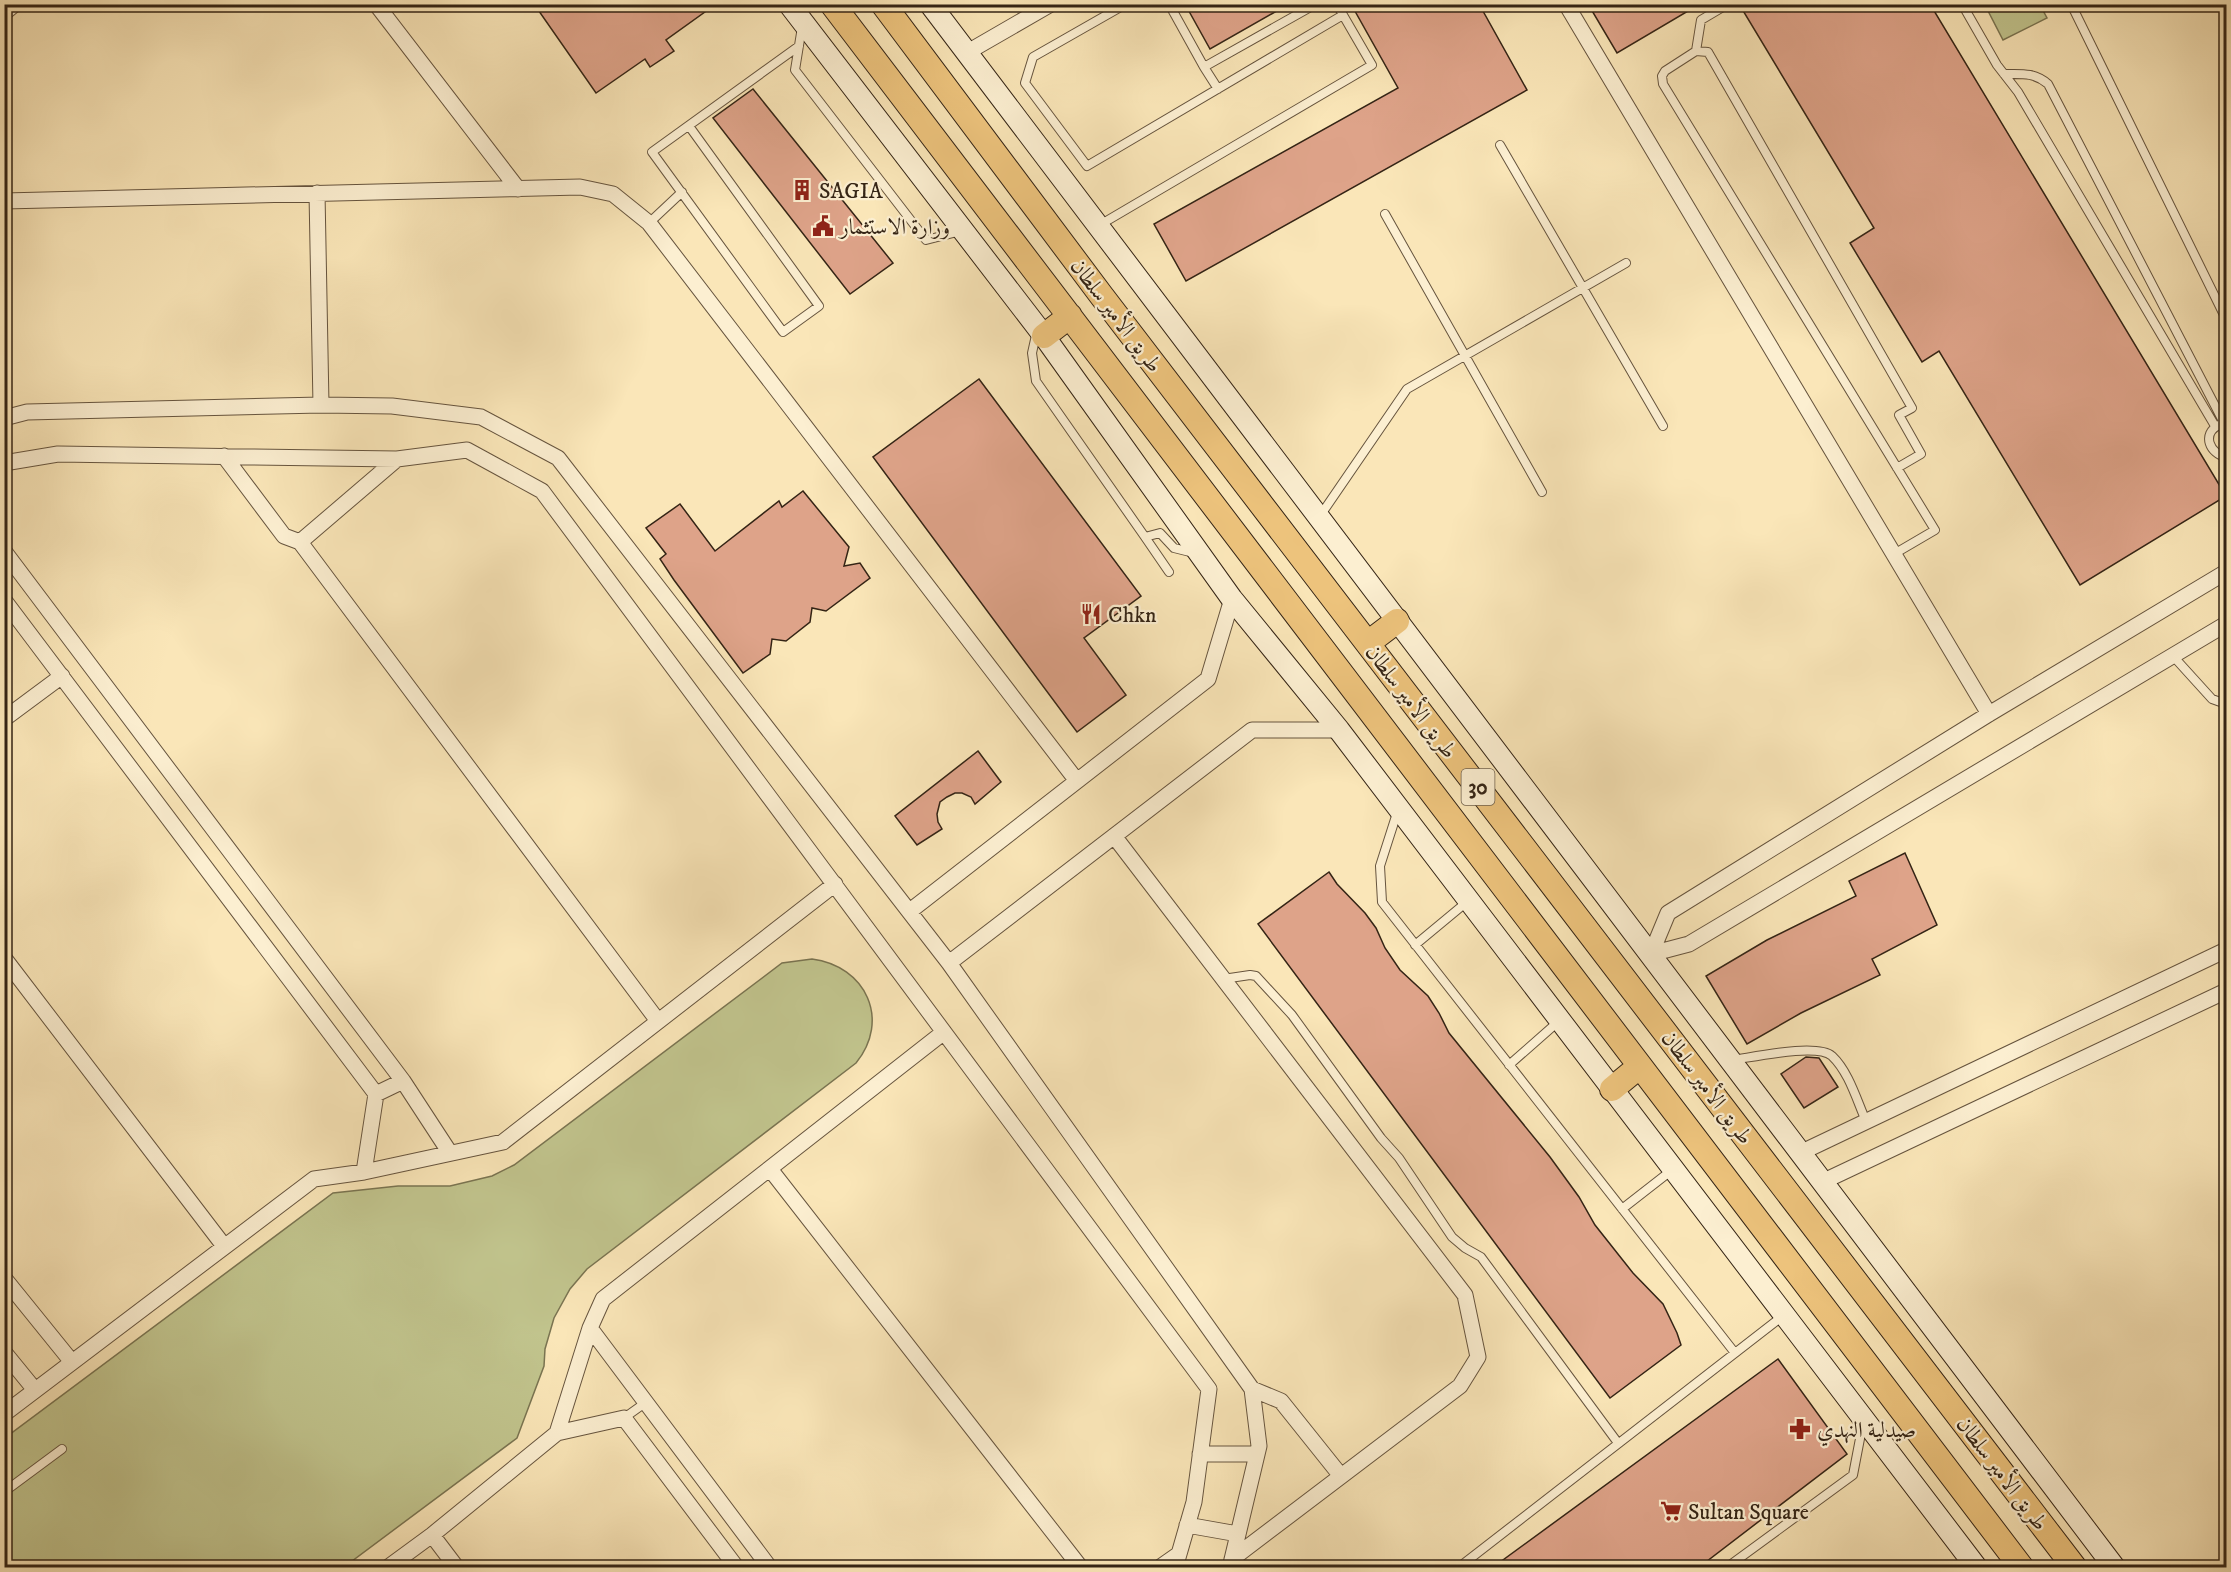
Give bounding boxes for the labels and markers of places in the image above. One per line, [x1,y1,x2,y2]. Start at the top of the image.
building icon: SAGIA [790,178,814,202]
place label: SAGIA [819,178,884,205]
public building icon: وزارة الاستثمار [811,214,835,238]
place label: وزارة الاستثمار [838,214,950,241]
restaurant icon: Chkn [1079,602,1103,626]
place label: Chkn [1108,602,1157,629]
pharmacy icon: صيدلية النهدي [1788,1417,1812,1441]
place label: صيدلية النهدي [1817,1417,1916,1447]
supermarket icon: Sultan Square [1659,1499,1683,1523]
place label: Sultan Square [1688,1499,1809,1526]

